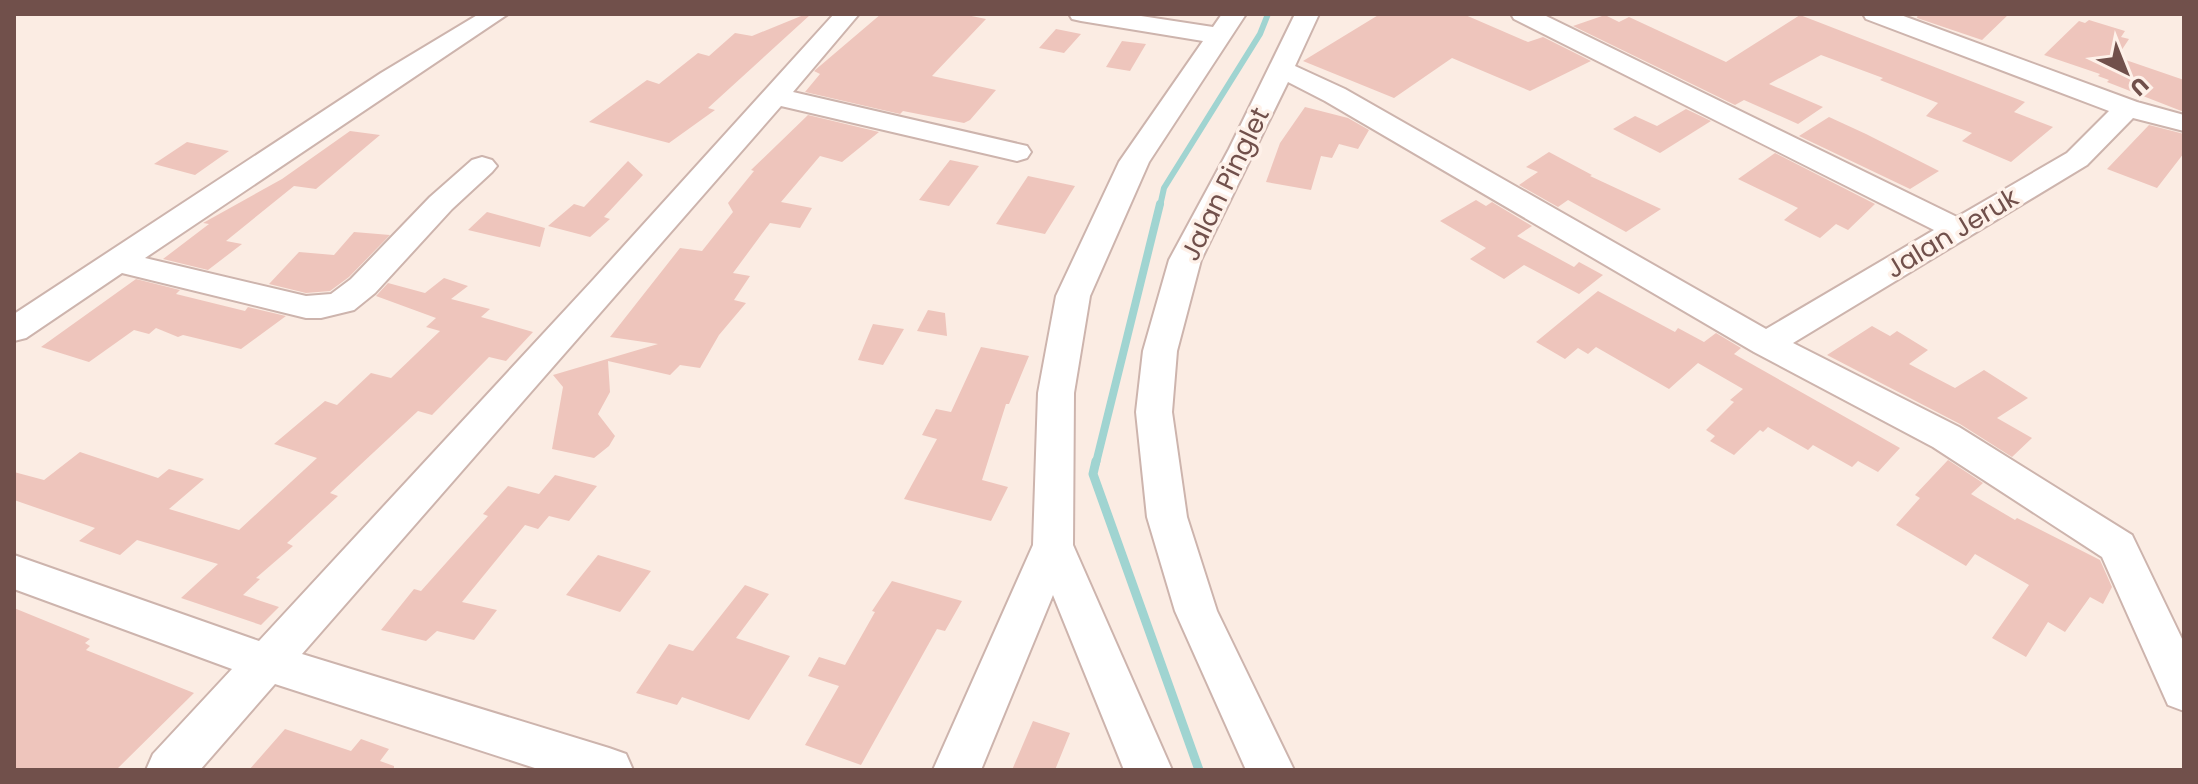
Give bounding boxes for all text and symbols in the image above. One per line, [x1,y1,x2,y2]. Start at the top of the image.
north arrow [2086,32,2166,112]
text: U [2123,70,2156,103]
street label: Jalan Pinglet [1172,101,1278,267]
street label: Jalan Jeruk [1879,179,2025,287]

